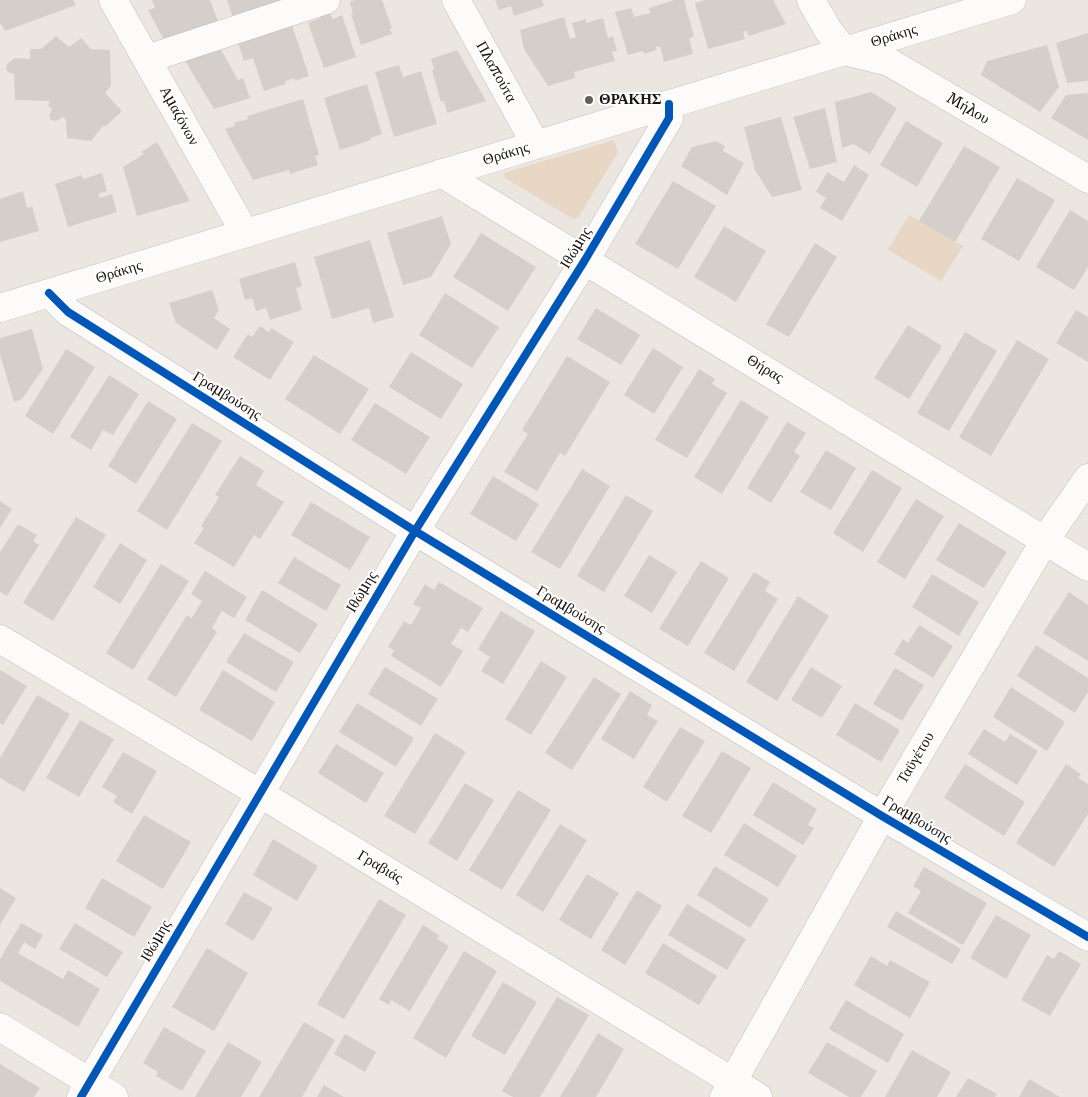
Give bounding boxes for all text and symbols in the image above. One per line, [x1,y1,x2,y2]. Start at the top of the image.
street label: Θράκης [869,20,919,52]
street label: Πλαπούτα [472,38,520,106]
street label: Αμαζόνων [155,83,203,149]
street label: Μήλου [943,90,993,128]
place label: ΘΡΑΚΗΣ [599,91,662,109]
marker: ΘΡΑΚΗΣ [583,94,595,106]
street label: Θράκης [481,138,531,170]
street label: Ιθώμης [557,224,595,272]
street label: Θράκης [94,256,144,288]
street label: Θήρας [743,351,787,387]
street label: Γραμβούσης [189,368,265,424]
street label: Ιθώμης [343,568,381,616]
street label: Γραμβούσης [533,582,609,638]
street label: Ταϋγέτου [894,729,938,787]
street label: Γραμβούσης [879,792,955,848]
street label: Γραβιάς [354,847,406,887]
street label: Ιθώμης [137,917,175,965]

